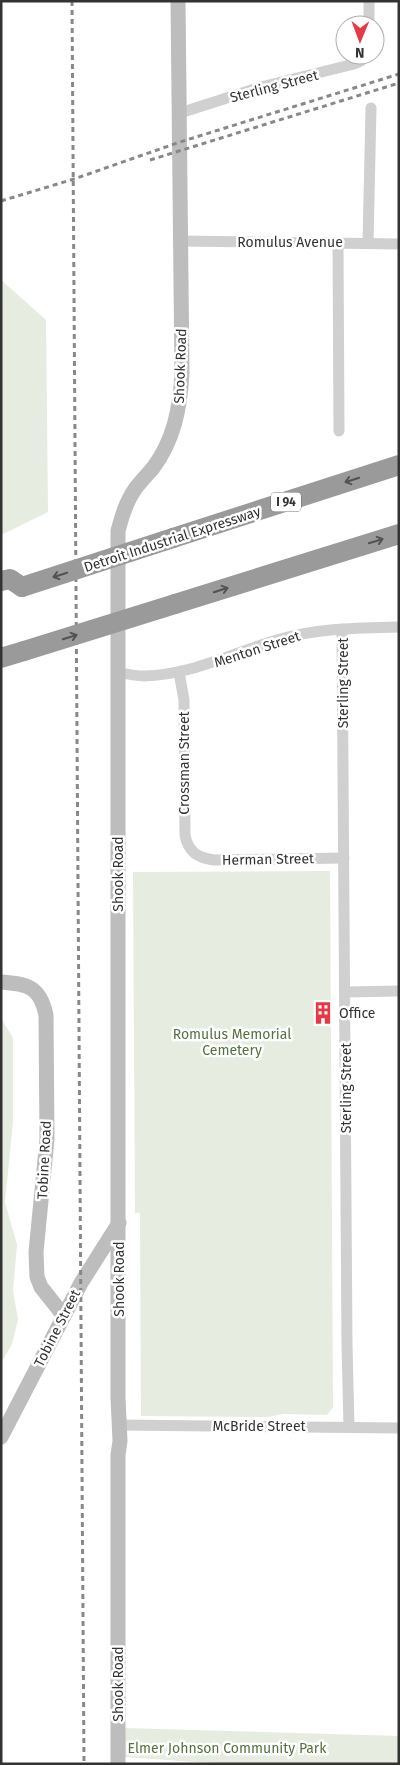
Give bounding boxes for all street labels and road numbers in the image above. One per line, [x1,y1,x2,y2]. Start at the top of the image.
street label: Sterling Street [228,66,321,106]
street label: Romulus Avenue [237,234,343,251]
street label: Shook Road [171,328,190,404]
road number: I 94 [271,492,301,512]
street label: Detroit Industrial Expressway [82,503,263,576]
street label: Menton Street [212,627,303,671]
street label: Sterling Street [335,637,352,728]
street label: Crossman Street [176,710,193,815]
street label: Shook Road [110,836,127,912]
street label: Herman Street [222,850,315,869]
street label: Sterling Street [338,1042,355,1133]
street label: Tobine Road [34,1120,55,1200]
street label: Shook Road [111,1241,128,1317]
street label: Tobine Street [31,1286,85,1370]
street label: McBride Street [212,1418,307,1435]
street label: Shook Road [110,1646,127,1722]

